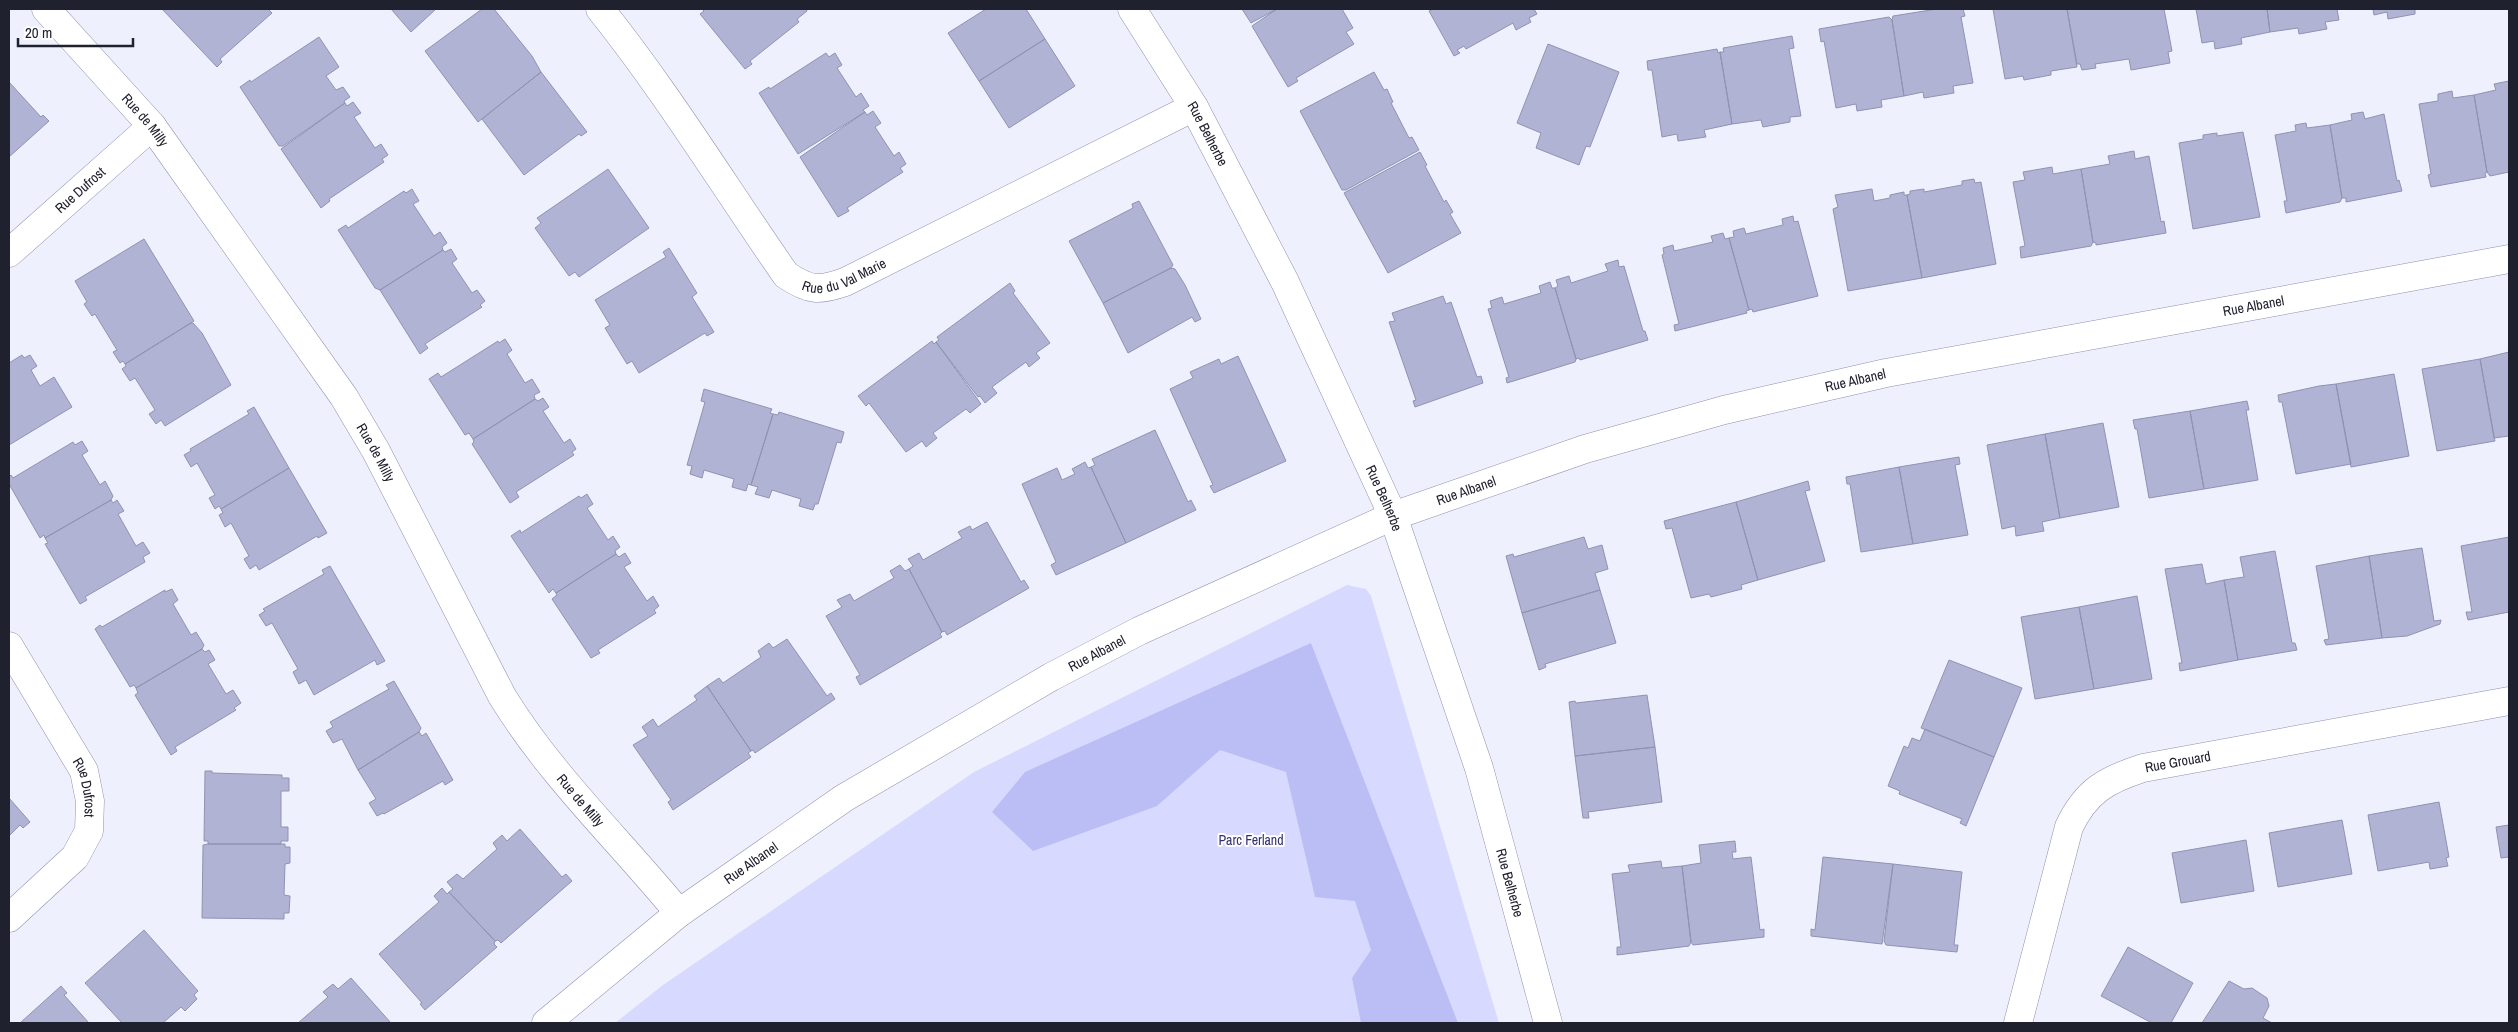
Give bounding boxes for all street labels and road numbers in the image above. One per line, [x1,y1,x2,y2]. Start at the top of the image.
street label: Rue de Milly [118,90,173,150]
street label: Rue Belherbe [1184,98,1232,169]
street label: Rue Dufrost [51,163,109,217]
street label: Rue du Val Marie [800,254,889,297]
street label: Rue Albanel [2221,291,2286,320]
street label: Rue Albanel [1823,364,1888,396]
street label: Rue de Milly [353,420,399,485]
street label: Rue Belherbe [1362,462,1406,533]
street label: Rue Albanel [1434,472,1498,509]
street label: Rue Albanel [1065,631,1128,675]
street label: Rue Grouard [2143,747,2212,776]
street label: Rue Dufrost [69,754,99,818]
street label: Rue de Milly [553,770,609,831]
street label: Rue Albanel [720,838,781,888]
street label: Rue Belherbe [1492,846,1528,919]

